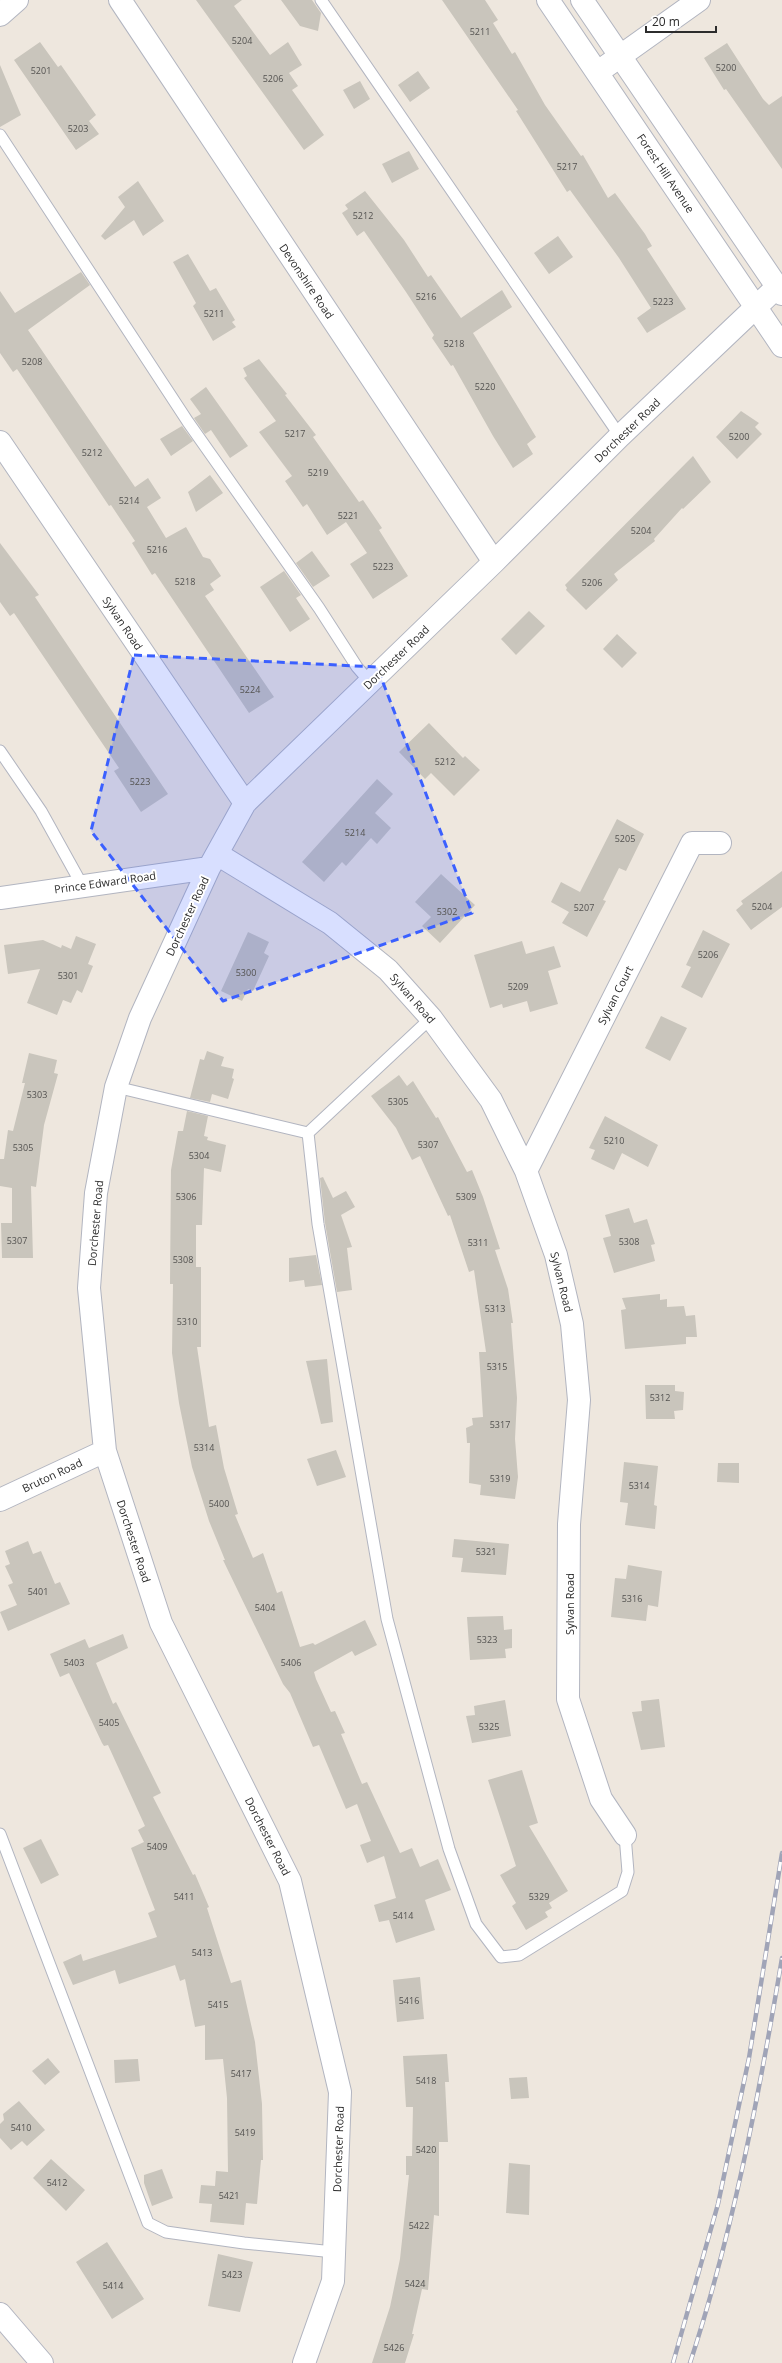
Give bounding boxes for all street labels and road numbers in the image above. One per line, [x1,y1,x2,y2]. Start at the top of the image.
street label: Forest Hill Avenue [634,130,698,216]
street label: Devonshire Road [276,241,338,321]
street label: Dorchester Road [591,395,663,465]
street label: Sylvan Road [100,593,146,653]
street label: Dorchester Road [360,622,432,692]
street label: Prince Edward Road [53,867,157,897]
street label: Dorchester Road [162,874,212,958]
street label: Sylvan Court [594,963,636,1027]
street label: Sylvan Road [387,970,439,1026]
street label: Dorchester Road [84,1179,106,1267]
street label: Sylvan Road [547,1250,577,1314]
street label: Bruton Road [19,1455,85,1495]
street label: Dorchester Road [114,1498,154,1584]
street label: Sylvan Road [562,1573,577,1635]
street label: Dorchester Road [242,1794,294,1878]
street label: Dorchester Road [329,2106,347,2192]

